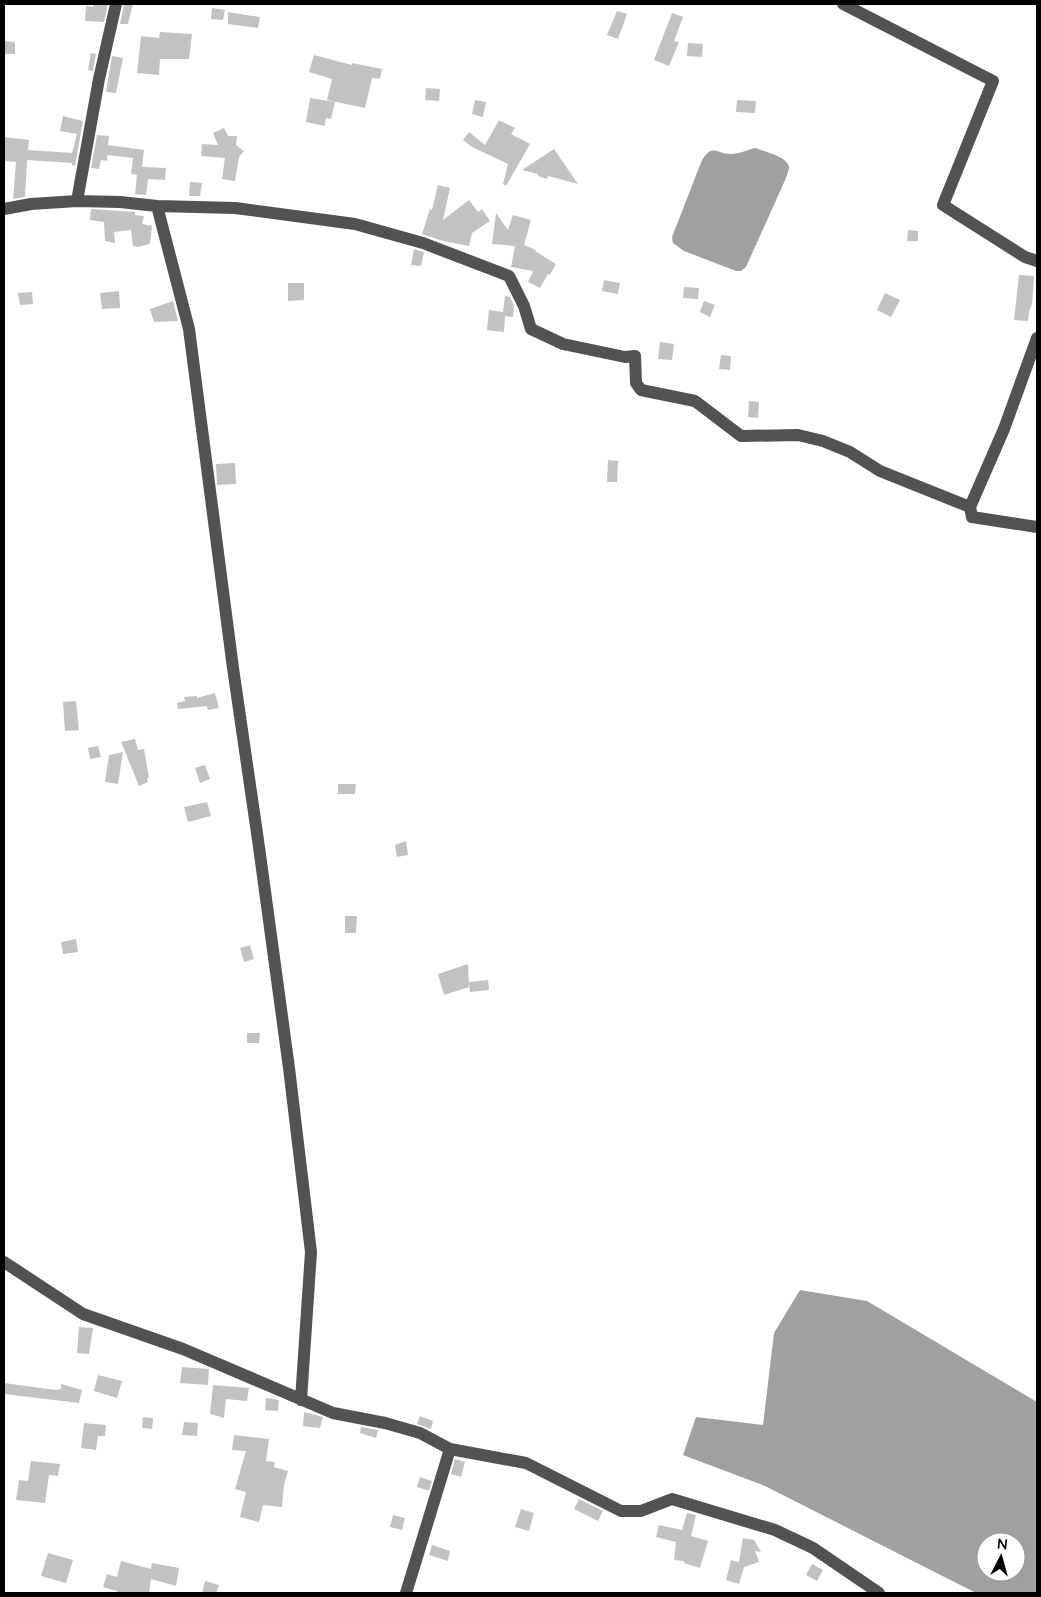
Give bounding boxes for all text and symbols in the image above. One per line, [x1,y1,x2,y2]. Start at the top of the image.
north arrow [976,1532,1026,1582]
text: N [996,1535,1009,1553]

